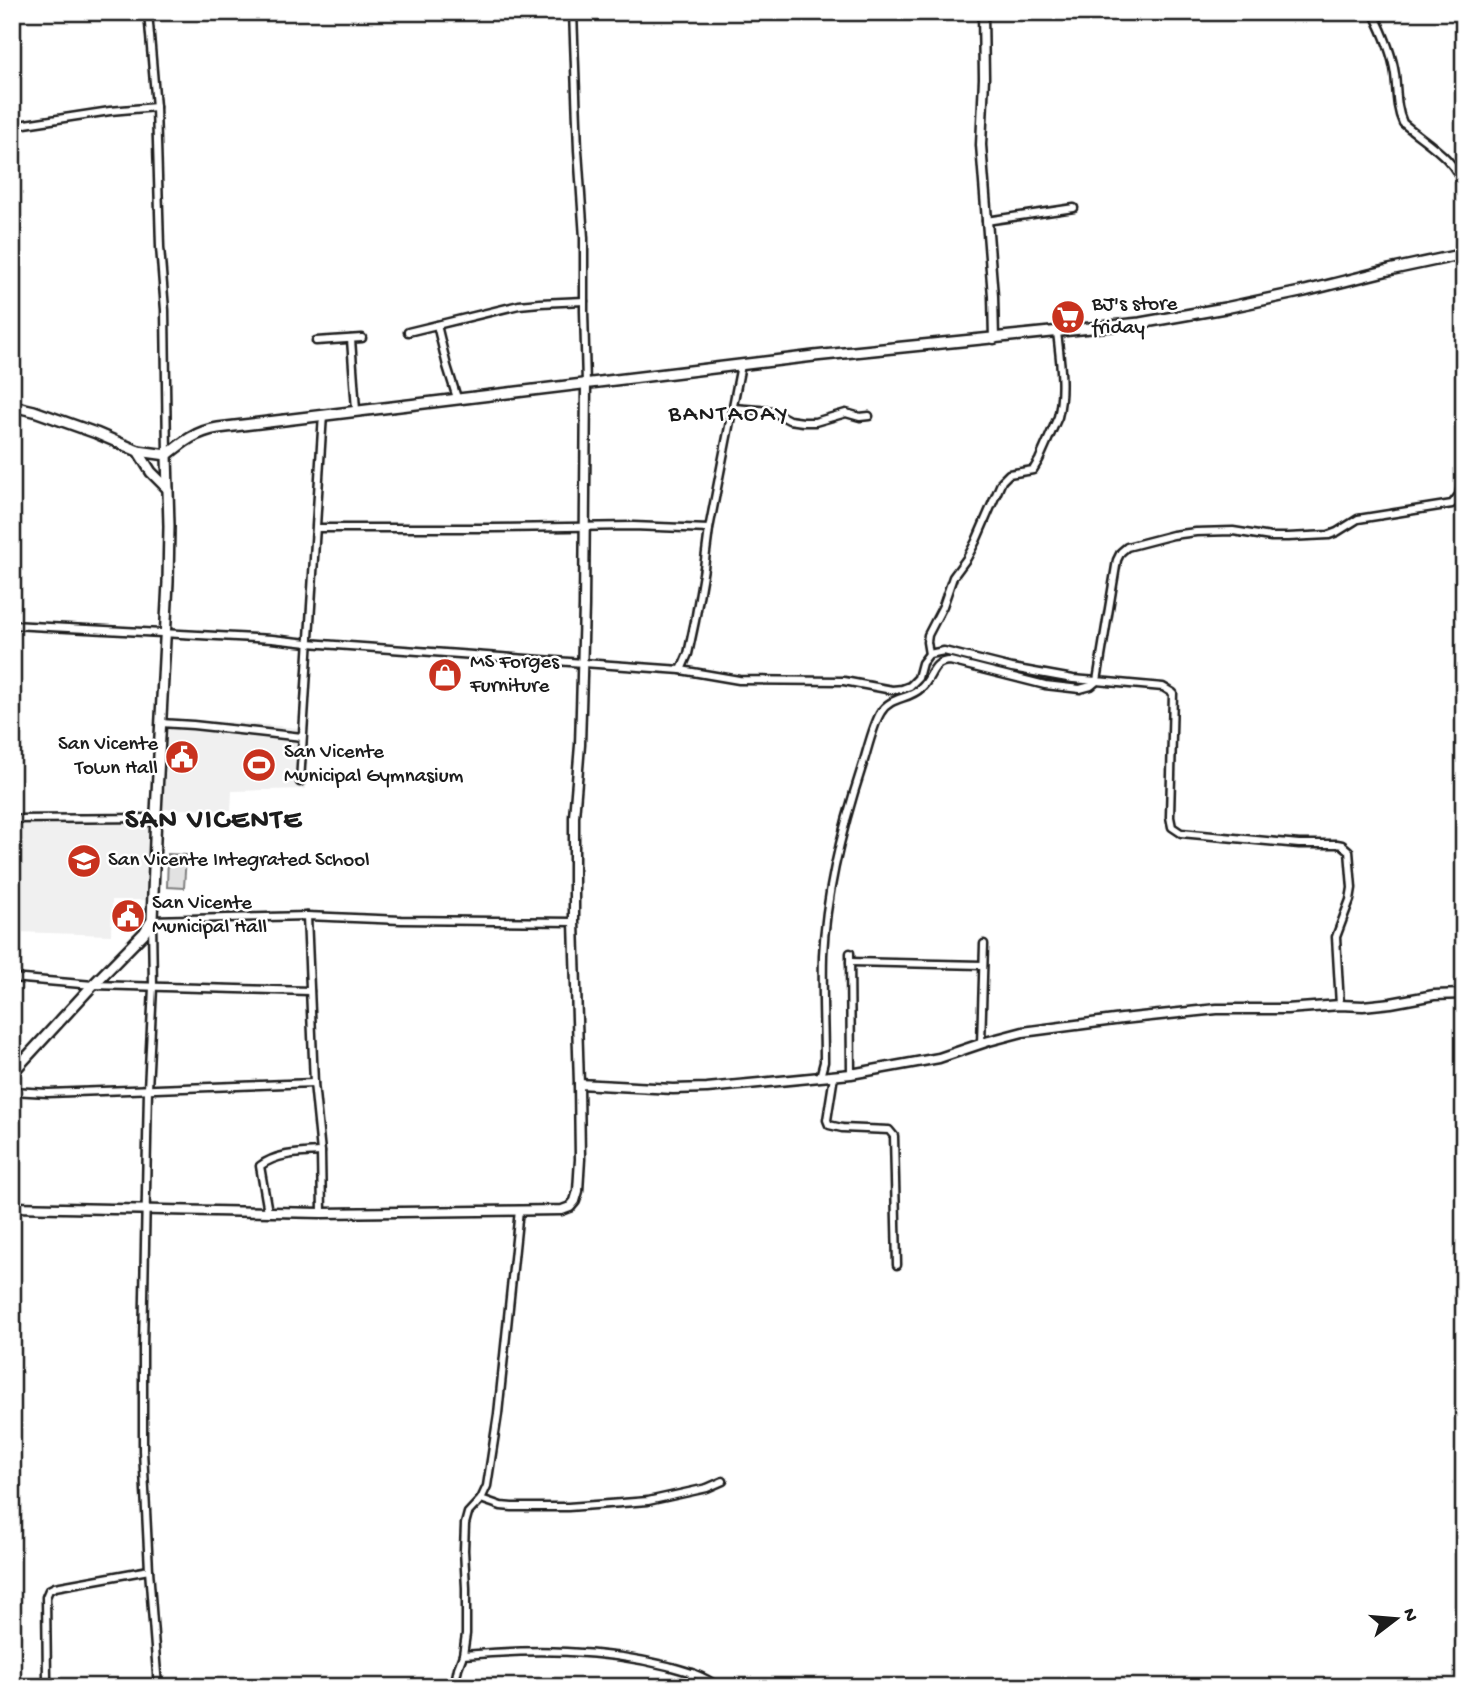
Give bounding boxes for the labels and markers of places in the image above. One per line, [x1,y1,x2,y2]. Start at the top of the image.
place label: BJ's store friday [1091,293,1179,342]
supermarket icon: BJ's store friday [1049,298,1087,336]
place label: MS Forges Furniture [469,651,560,700]
shop icon: MS Forges Furniture [426,656,464,694]
place label: San Vicente Town Hall [58,733,159,782]
public building icon: San Vicente Town Hall [163,738,201,776]
place label: San Vicente Municipal Gymnasium [284,741,464,790]
sports icon: San Vicente Municipal Gymnasium [240,746,278,784]
school or university icon: San Vicente Integrated School [65,842,103,880]
place label: San Vicente Integrated School [108,849,370,874]
place label: San Vicente Municipal Hall [152,892,267,941]
public building icon: San Vicente Municipal Hall [109,897,147,935]

